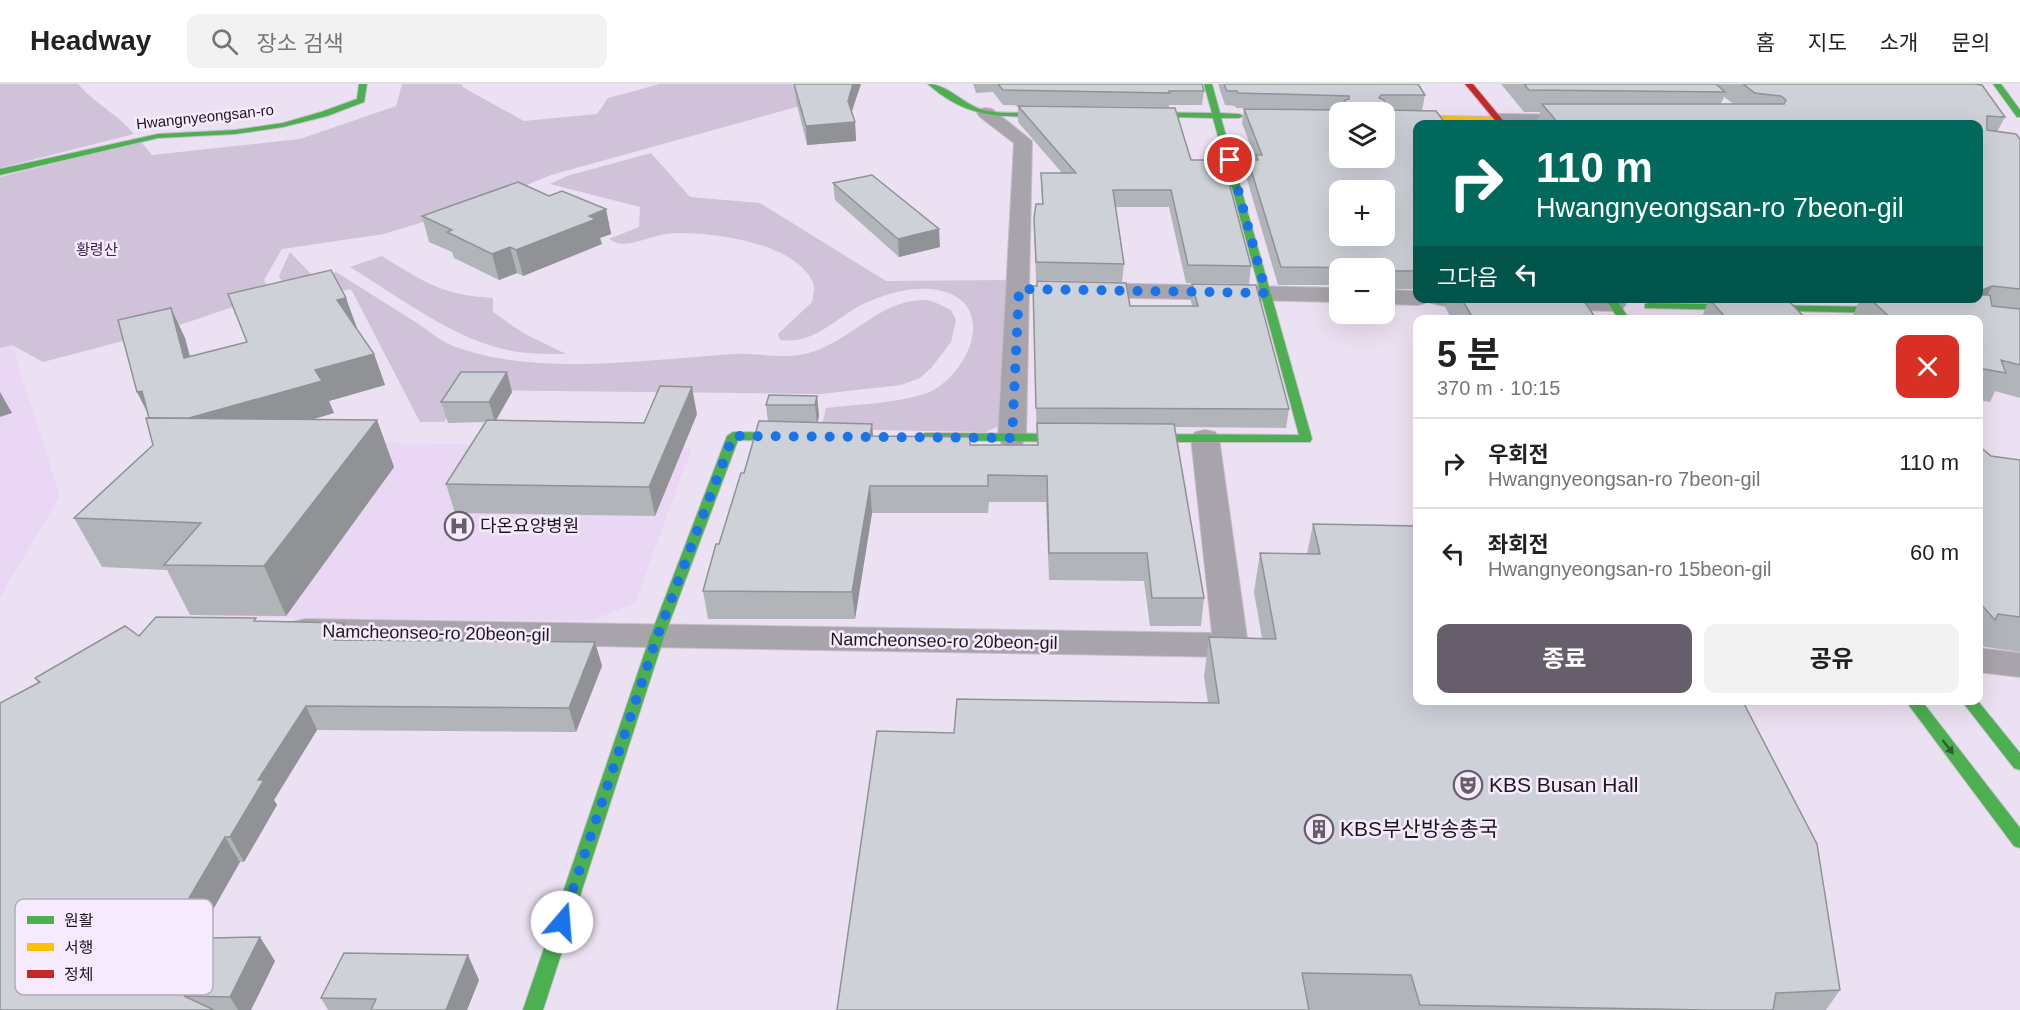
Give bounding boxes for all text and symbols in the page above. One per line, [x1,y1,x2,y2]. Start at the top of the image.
search box [187,14,607,68]
text: Headway [30,25,151,56]
icon: search [208,25,241,58]
text: 장소 검색 [256,31,343,56]
text: 홈 [1756,31,1775,54]
text: 지도 [1808,31,1847,54]
text: 소개 [1880,31,1918,54]
text: 문의 [1951,31,1990,54]
street label: Hwangnyeongsan-ro [135,101,275,132]
map controls [1329,102,1395,324]
button: layers [1329,102,1395,168]
pin [1204,134,1255,185]
icon: arrive [1213,143,1246,176]
icon: right [1437,144,1515,222]
text: 110 m [1536,144,1653,191]
button: + [1329,180,1395,246]
text: Hwangnyeongsan-ro 7beon-gil [1536,193,1904,223]
park label: 황령산 [76,241,118,258]
button: − [1329,258,1395,324]
icon: left [1510,258,1543,291]
text: 그다음 [1437,265,1498,290]
text: 5 분 [1437,334,1500,375]
button: close [1896,335,1959,398]
text: 370 m · 10:15 [1437,377,1560,399]
text: 우회전 [1488,442,1549,467]
icon: right [1437,447,1470,480]
text: 110 m [1899,450,1959,475]
text: Hwangnyeongsan-ro 7beon-gil [1488,468,1760,490]
hospital icon: 다온요양병원 [443,510,475,542]
place label: 다온요양병원 [480,516,579,536]
text: 좌회전 [1488,532,1549,557]
icon: left [1437,537,1470,570]
text: 60 m [1910,540,1959,565]
text: Hwangnyeongsan-ro 15beon-gil [1488,558,1772,580]
street label: Namcheonseo-ro 20beon-gil [322,621,550,645]
button: 종료 [1437,624,1692,693]
button: 공유 [1704,624,1959,693]
street label: Namcheonseo-ro 20beon-gil [830,629,1058,653]
one-way arrow [1941,739,1954,755]
theatre icon: KBS Busan Hall [1452,769,1484,801]
place label: KBS Busan Hall [1489,773,1638,796]
building icon: KBS부산방송총국 [1303,813,1335,845]
place label: KBS부산방송총국 [1340,817,1498,840]
position arrow [530,890,594,954]
legend [15,899,213,995]
text: 원활 [64,912,94,929]
text: 서행 [64,939,93,956]
text: 정체 [64,966,93,983]

